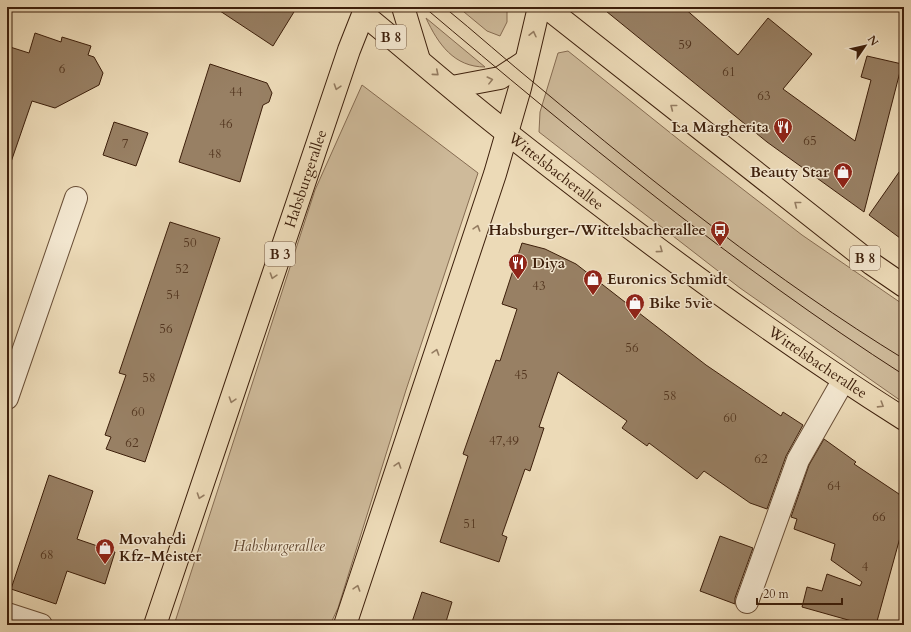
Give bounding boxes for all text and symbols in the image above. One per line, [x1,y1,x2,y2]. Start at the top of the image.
road number: B 8 [376,25,406,49]
north arrow [845,26,885,66]
one-way arrow [528,31,536,37]
text: N [864,33,882,49]
house number: 59 [678,36,692,54]
house number: 6 [59,60,66,78]
house number: 61 [722,63,736,81]
one-way arrow [431,69,438,76]
one-way arrow [486,76,493,85]
house number: 44 [229,83,243,101]
one-way arrow [333,83,341,90]
house number: 63 [757,87,771,105]
one-way arrow [670,105,677,112]
house number: 46 [219,115,233,133]
restaurant icon: La Margherita [772,116,794,144]
place label: La Margherita [672,117,770,137]
street label: Habsburgerallee [280,127,331,230]
street label: Wittelsbacherallee [503,127,608,215]
house number: 65 [803,132,817,150]
house number: 7 [122,135,129,153]
house number: 48 [208,145,222,163]
shop icon: Beauty Star [832,161,854,189]
place label: Beauty Star [750,162,830,182]
one-way arrow [795,202,802,209]
bus stop icon: Habsburger-/Wittelsbacherallee [709,219,731,247]
place label: Habsburger-/Wittelsbacherallee [488,220,706,240]
one-way arrow [472,225,481,232]
house number: 50 [183,234,197,252]
road number: B 3 [265,242,295,266]
one-way arrow [656,245,663,253]
road number: B 8 [850,246,880,270]
restaurant icon: Diya [507,252,529,280]
place label: Diya [532,253,566,273]
house number: 52 [175,260,189,278]
shop icon: Euronics Schmidt [582,268,604,296]
place label: Euronics Schmidt [607,269,728,289]
one-way arrow [269,272,278,279]
house number: 43 [532,277,546,295]
house number: 54 [166,286,180,304]
shop icon: Bike 5vie [624,292,646,320]
place label: Bike 5vie [649,293,713,313]
house number: 56 [159,320,173,338]
street label: Wittelsbacherallee [763,321,871,403]
house number: 56 [625,339,639,357]
one-way arrow [431,348,439,355]
house number: 45 [514,366,528,384]
house number: 58 [142,369,156,387]
house number: 58 [663,387,677,405]
one-way arrow [228,396,237,403]
one-way arrow [877,400,884,408]
house number: 60 [131,403,145,421]
house number: 60 [723,409,737,427]
house number: 47,49 [489,432,519,450]
house number: 62 [125,434,139,452]
house number: 62 [754,450,768,468]
one-way arrow [393,461,402,468]
house number: 64 [827,477,841,495]
one-way arrow [196,492,204,499]
house number: 66 [872,508,886,526]
house number: 51 [463,515,477,533]
place label: Movahedi Kfz-Meister [119,529,202,566]
park label: Habsburgerallee [233,536,325,556]
shop icon: Movahedi Kfz-Meister [94,537,116,565]
house number: 68 [40,546,54,564]
house number: 4 [862,558,869,576]
scale bar [757,580,842,606]
one-way arrow [352,585,361,592]
text: 20 m [763,586,790,602]

